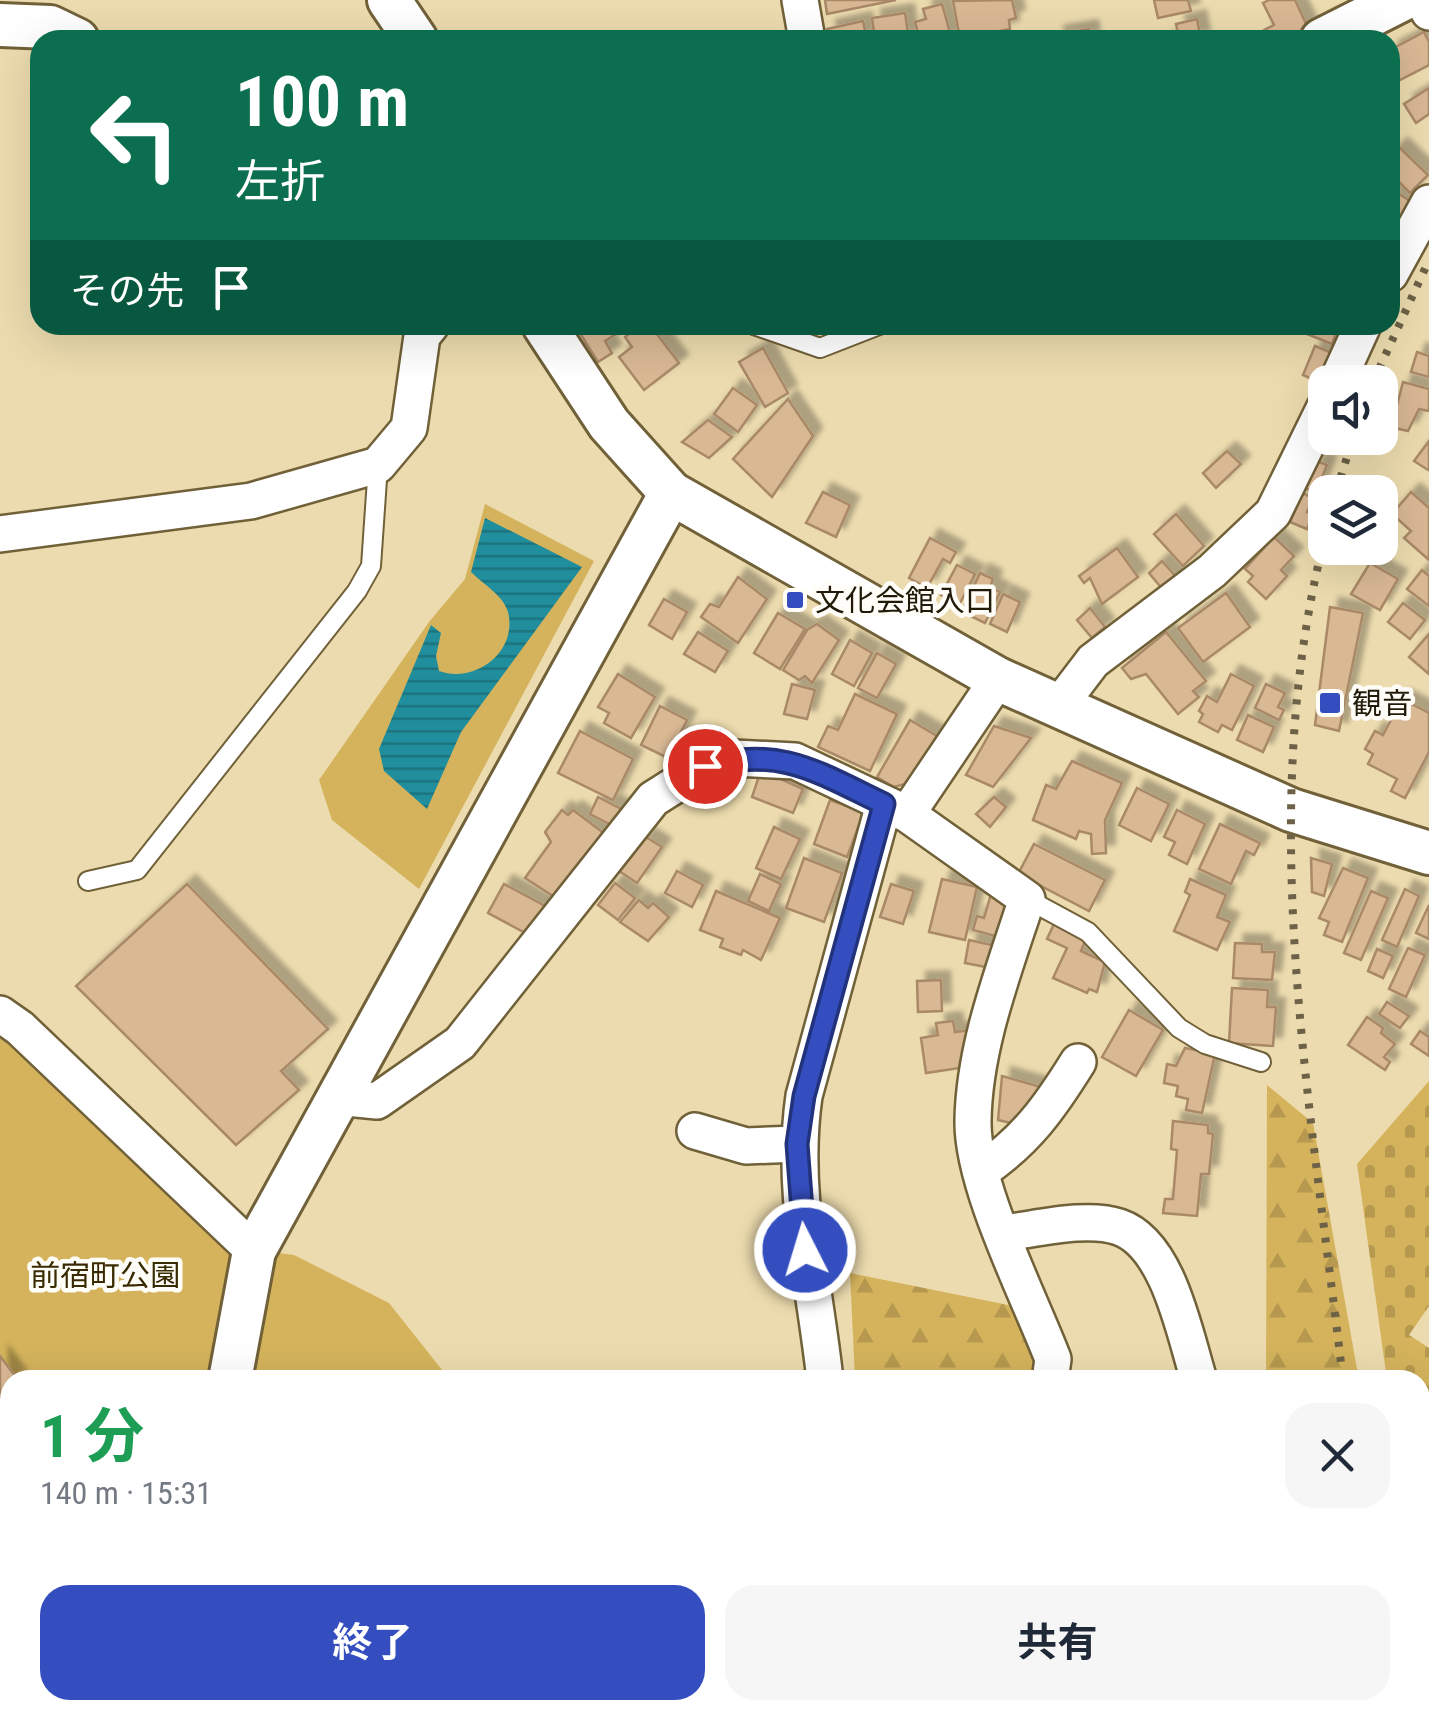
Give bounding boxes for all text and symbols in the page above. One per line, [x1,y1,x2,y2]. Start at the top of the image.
text: 100 m [235,61,409,143]
icon: left [70,70,200,200]
text: 左折 [235,155,325,208]
icon: arrive [204,260,259,315]
text: その先 [70,269,184,313]
map controls [1308,365,1398,565]
button: sound [1308,365,1398,455]
button: layers [1308,475,1398,565]
place label: 文化会館入口 [815,583,995,618]
marker: 文化会館入口 [784,589,806,611]
place label: 観音 [1352,686,1412,721]
marker: 観音 [1317,690,1343,716]
pin [663,724,748,809]
icon: arrive [678,739,733,794]
position arrow [753,1198,857,1302]
park label: 前宿町公園 [30,1258,180,1293]
text: 1 分 [40,1401,144,1472]
button: close [1285,1403,1390,1508]
text: 140 m · 15:31 [40,1474,212,1512]
button: 終了 [40,1585,705,1700]
button: 共有 [725,1585,1390,1700]

